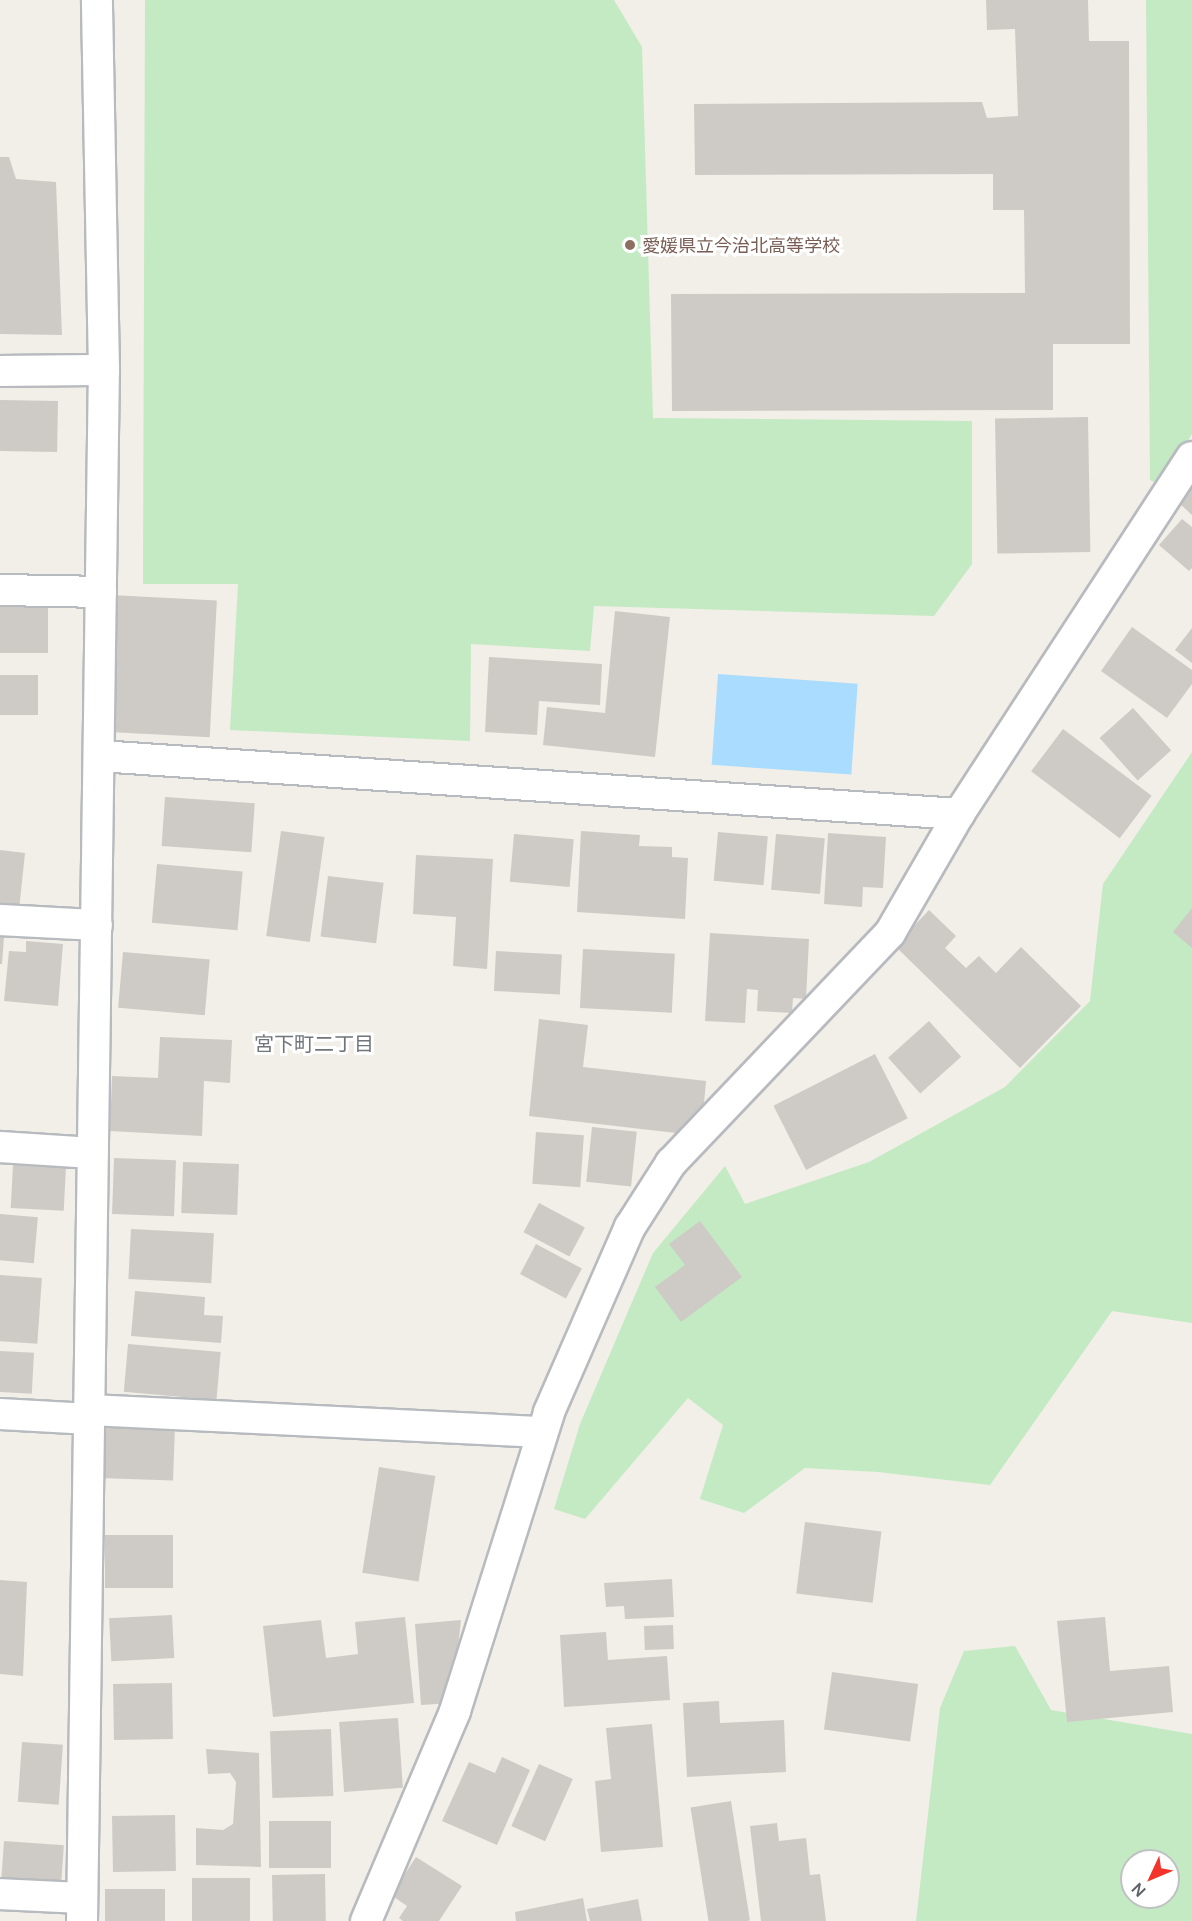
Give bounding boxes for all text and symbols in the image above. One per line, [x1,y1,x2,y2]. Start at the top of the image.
place label: 愛媛県立今治北高等学校 [642,234,840,256]
marker: 愛媛県立今治北高等学校 [623,238,637,252]
district label: 宮下町二丁目 [254,1031,374,1055]
north arrow [1120,1849,1180,1909]
text: N [1127,1878,1150,1902]

